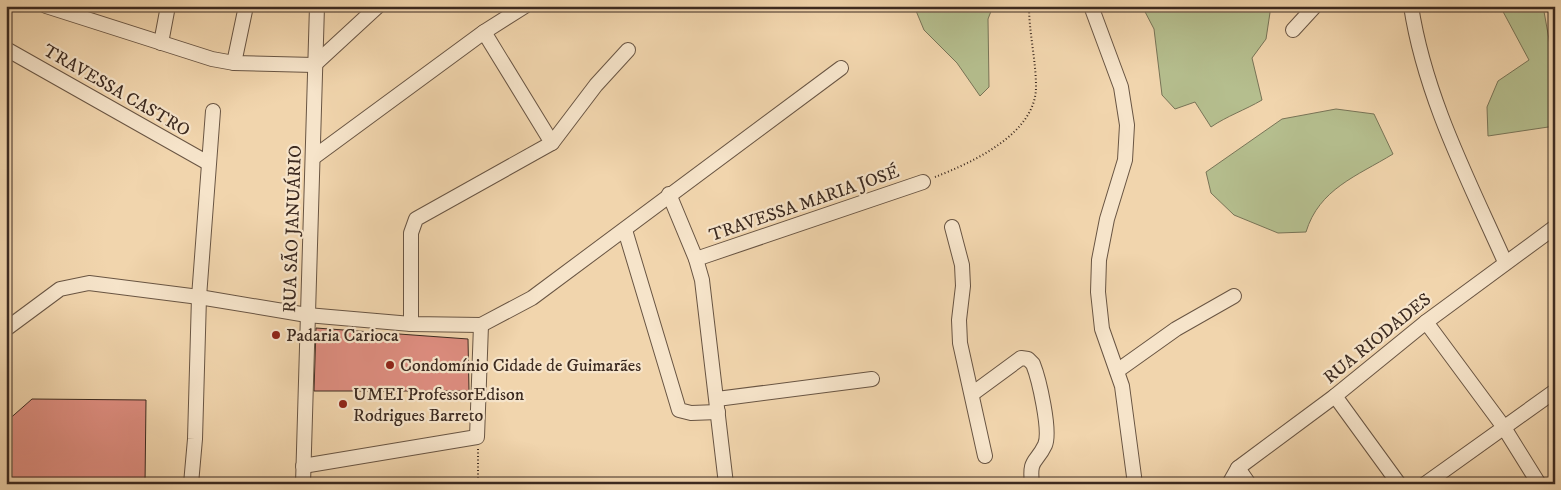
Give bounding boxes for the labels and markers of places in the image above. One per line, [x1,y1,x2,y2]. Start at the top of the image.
place label: Padaria Carioca [286,325,399,347]
marker: Padaria Carioca [270,329,282,341]
place label: Condomínio Cidade de Guimarães [400,355,641,377]
marker: Condomínio Cidade de Guimarães [384,359,396,371]
place label: UMEI ProfessorEdison Rodrigues Barreto [353,384,525,427]
marker: UMEI ProfessorEdison Rodrigues Barreto [337,398,349,410]

